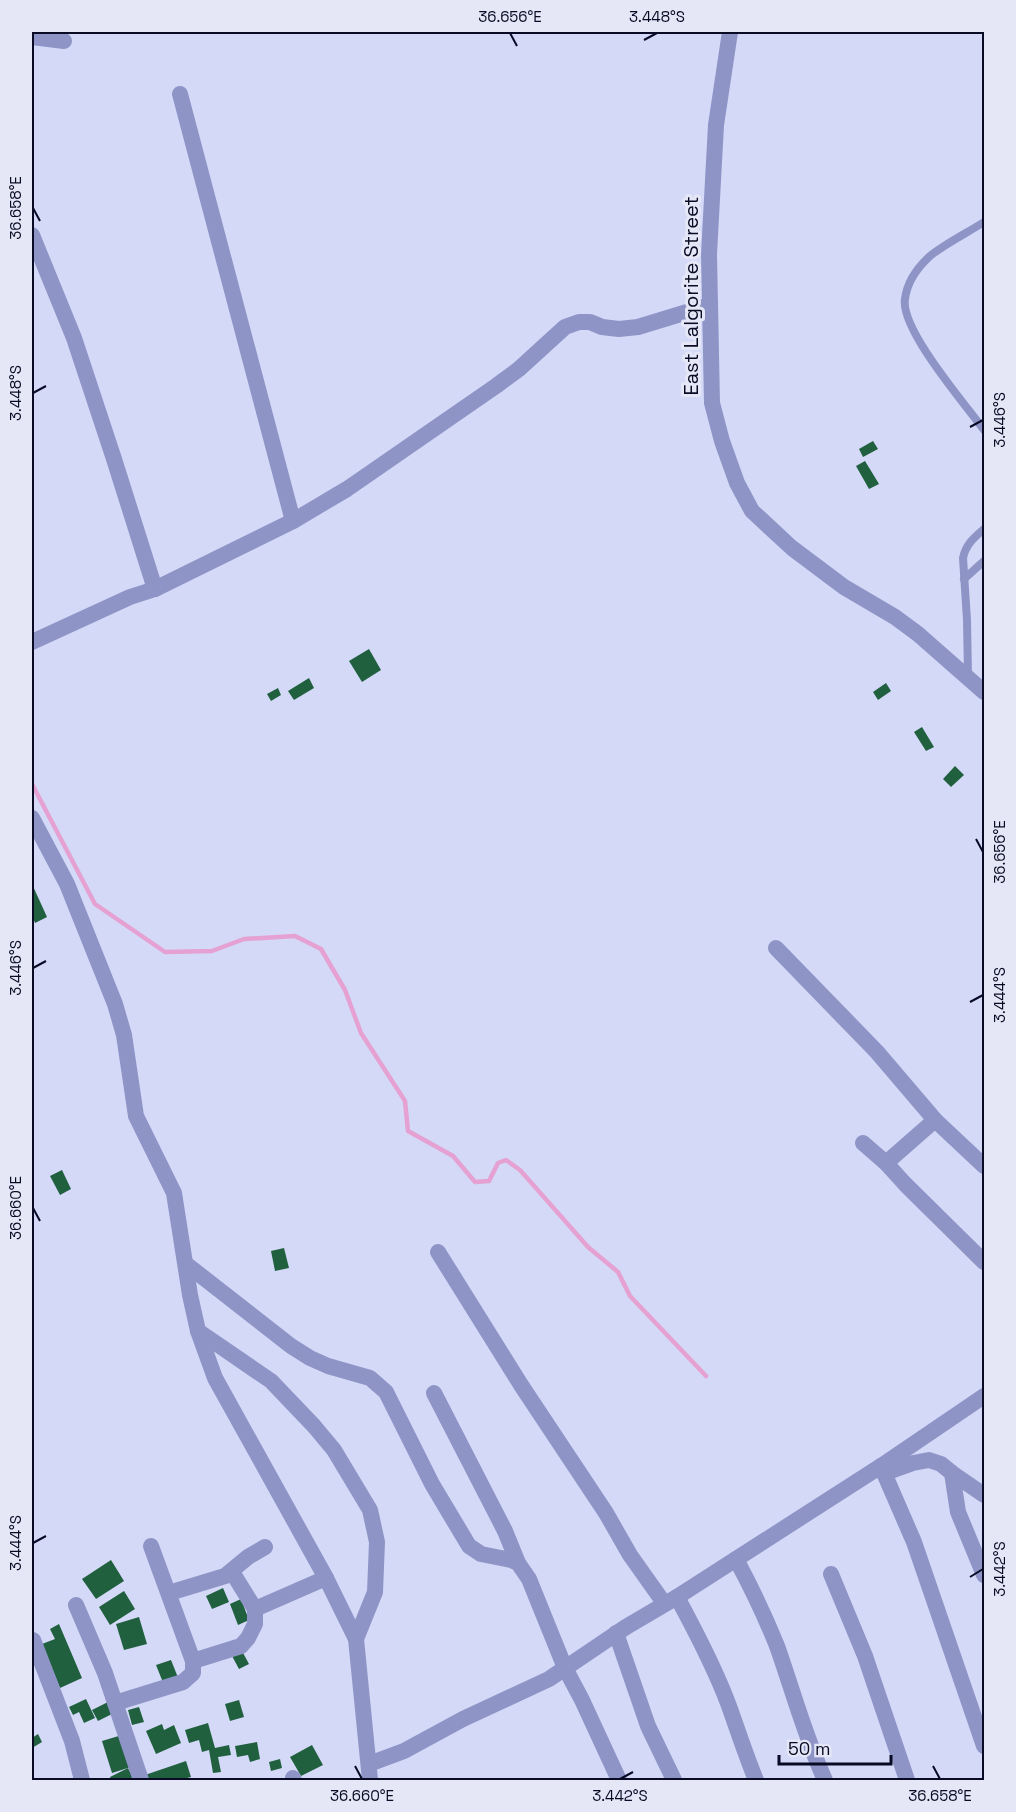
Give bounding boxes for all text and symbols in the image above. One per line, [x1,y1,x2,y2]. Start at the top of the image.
text: 36.656°E [478,7,542,26]
text: 3.448°S [629,7,685,26]
text: 36.658°E [6,176,25,240]
street label: East Lalgorite Street [678,196,704,396]
text: 3.448°S [6,365,25,421]
text: 3.446°S [990,392,1009,448]
text: 36.656°E [990,820,1009,884]
text: 3.446°S [6,940,25,996]
text: 3.444°S [990,967,1009,1023]
text: 36.660°E [6,1176,25,1240]
text: 3.444°S [6,1515,25,1571]
text: 3.442°S [990,1541,1009,1597]
scale bar [779,1728,892,1766]
text: 50 m [788,1737,830,1760]
text: 36.660°E [330,1786,394,1805]
text: 3.442°S [592,1786,648,1805]
text: 36.658°E [908,1786,972,1805]

